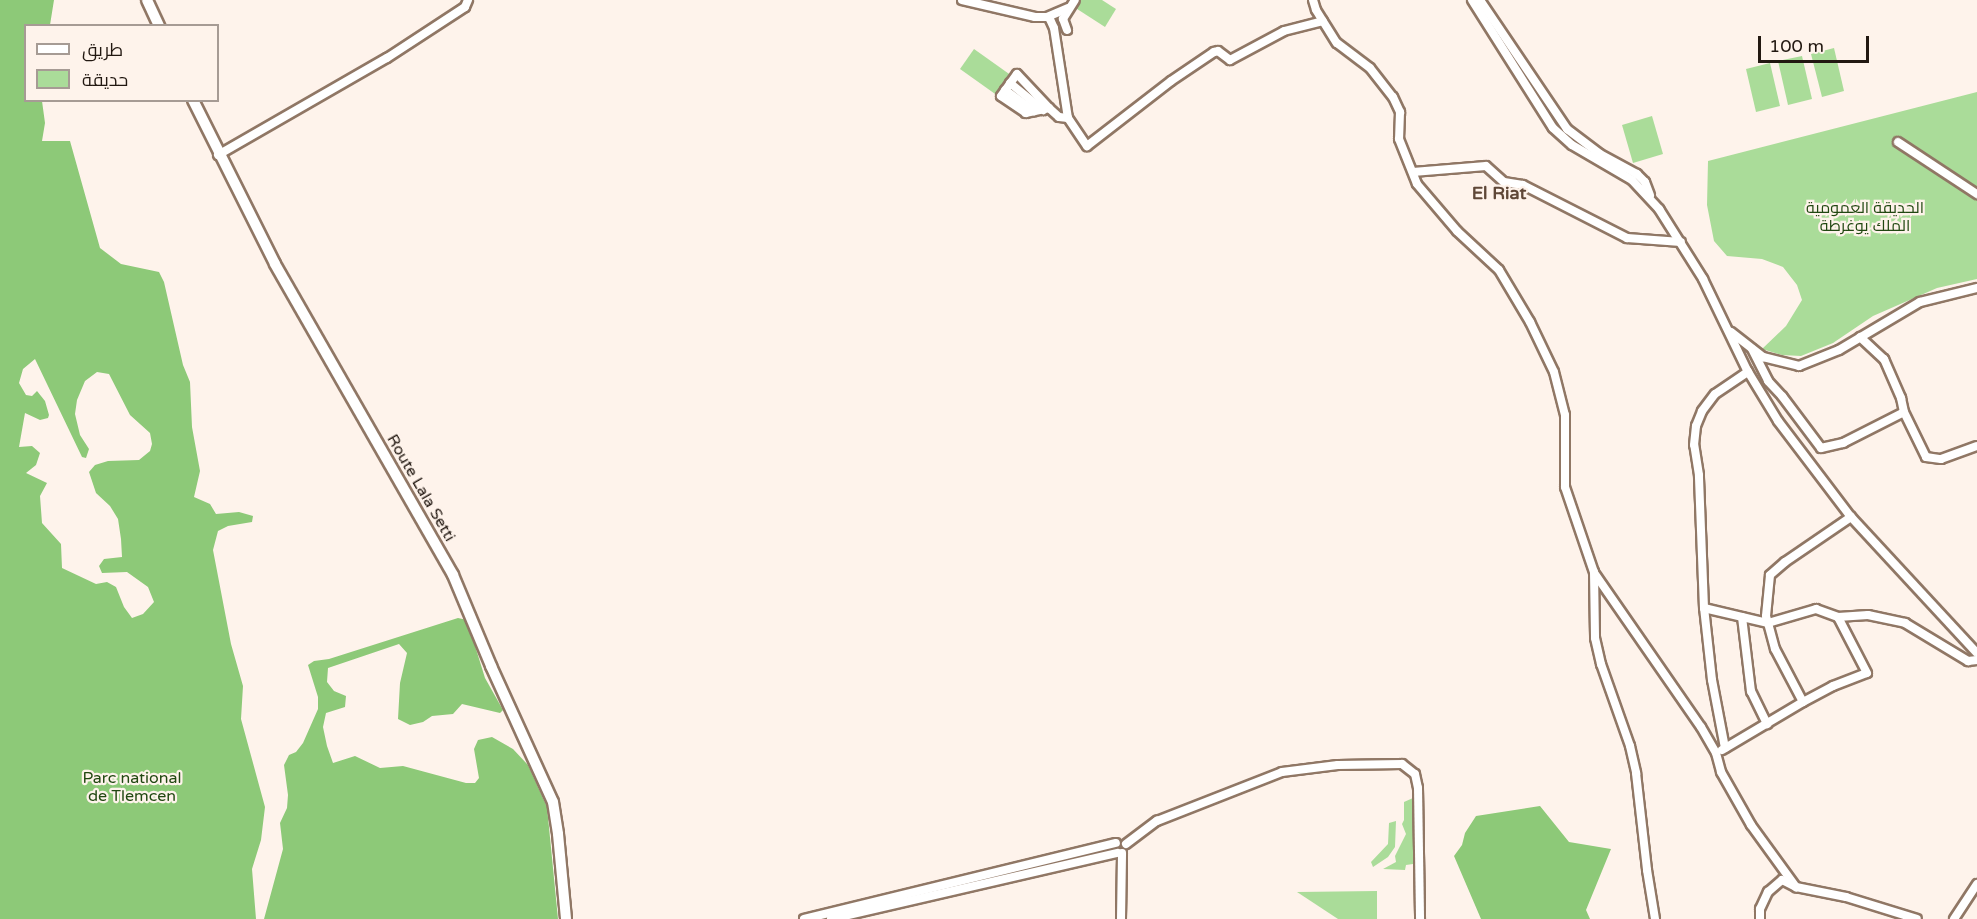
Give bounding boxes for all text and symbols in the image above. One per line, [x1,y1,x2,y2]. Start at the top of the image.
legend [24,24,219,102]
scale bar [1761,24,1872,62]
text: 100 m [1769,35,1824,57]
text: طريق [82,39,123,61]
text: حديقة [82,69,128,91]
district label: El Riat [1472,182,1526,204]
park label: الحديقة العمومية الملك يوغرطة [1806,198,1924,236]
street label: Route Lala Setti [383,431,459,545]
park label: Parc national de Tlemcen [83,768,181,806]

